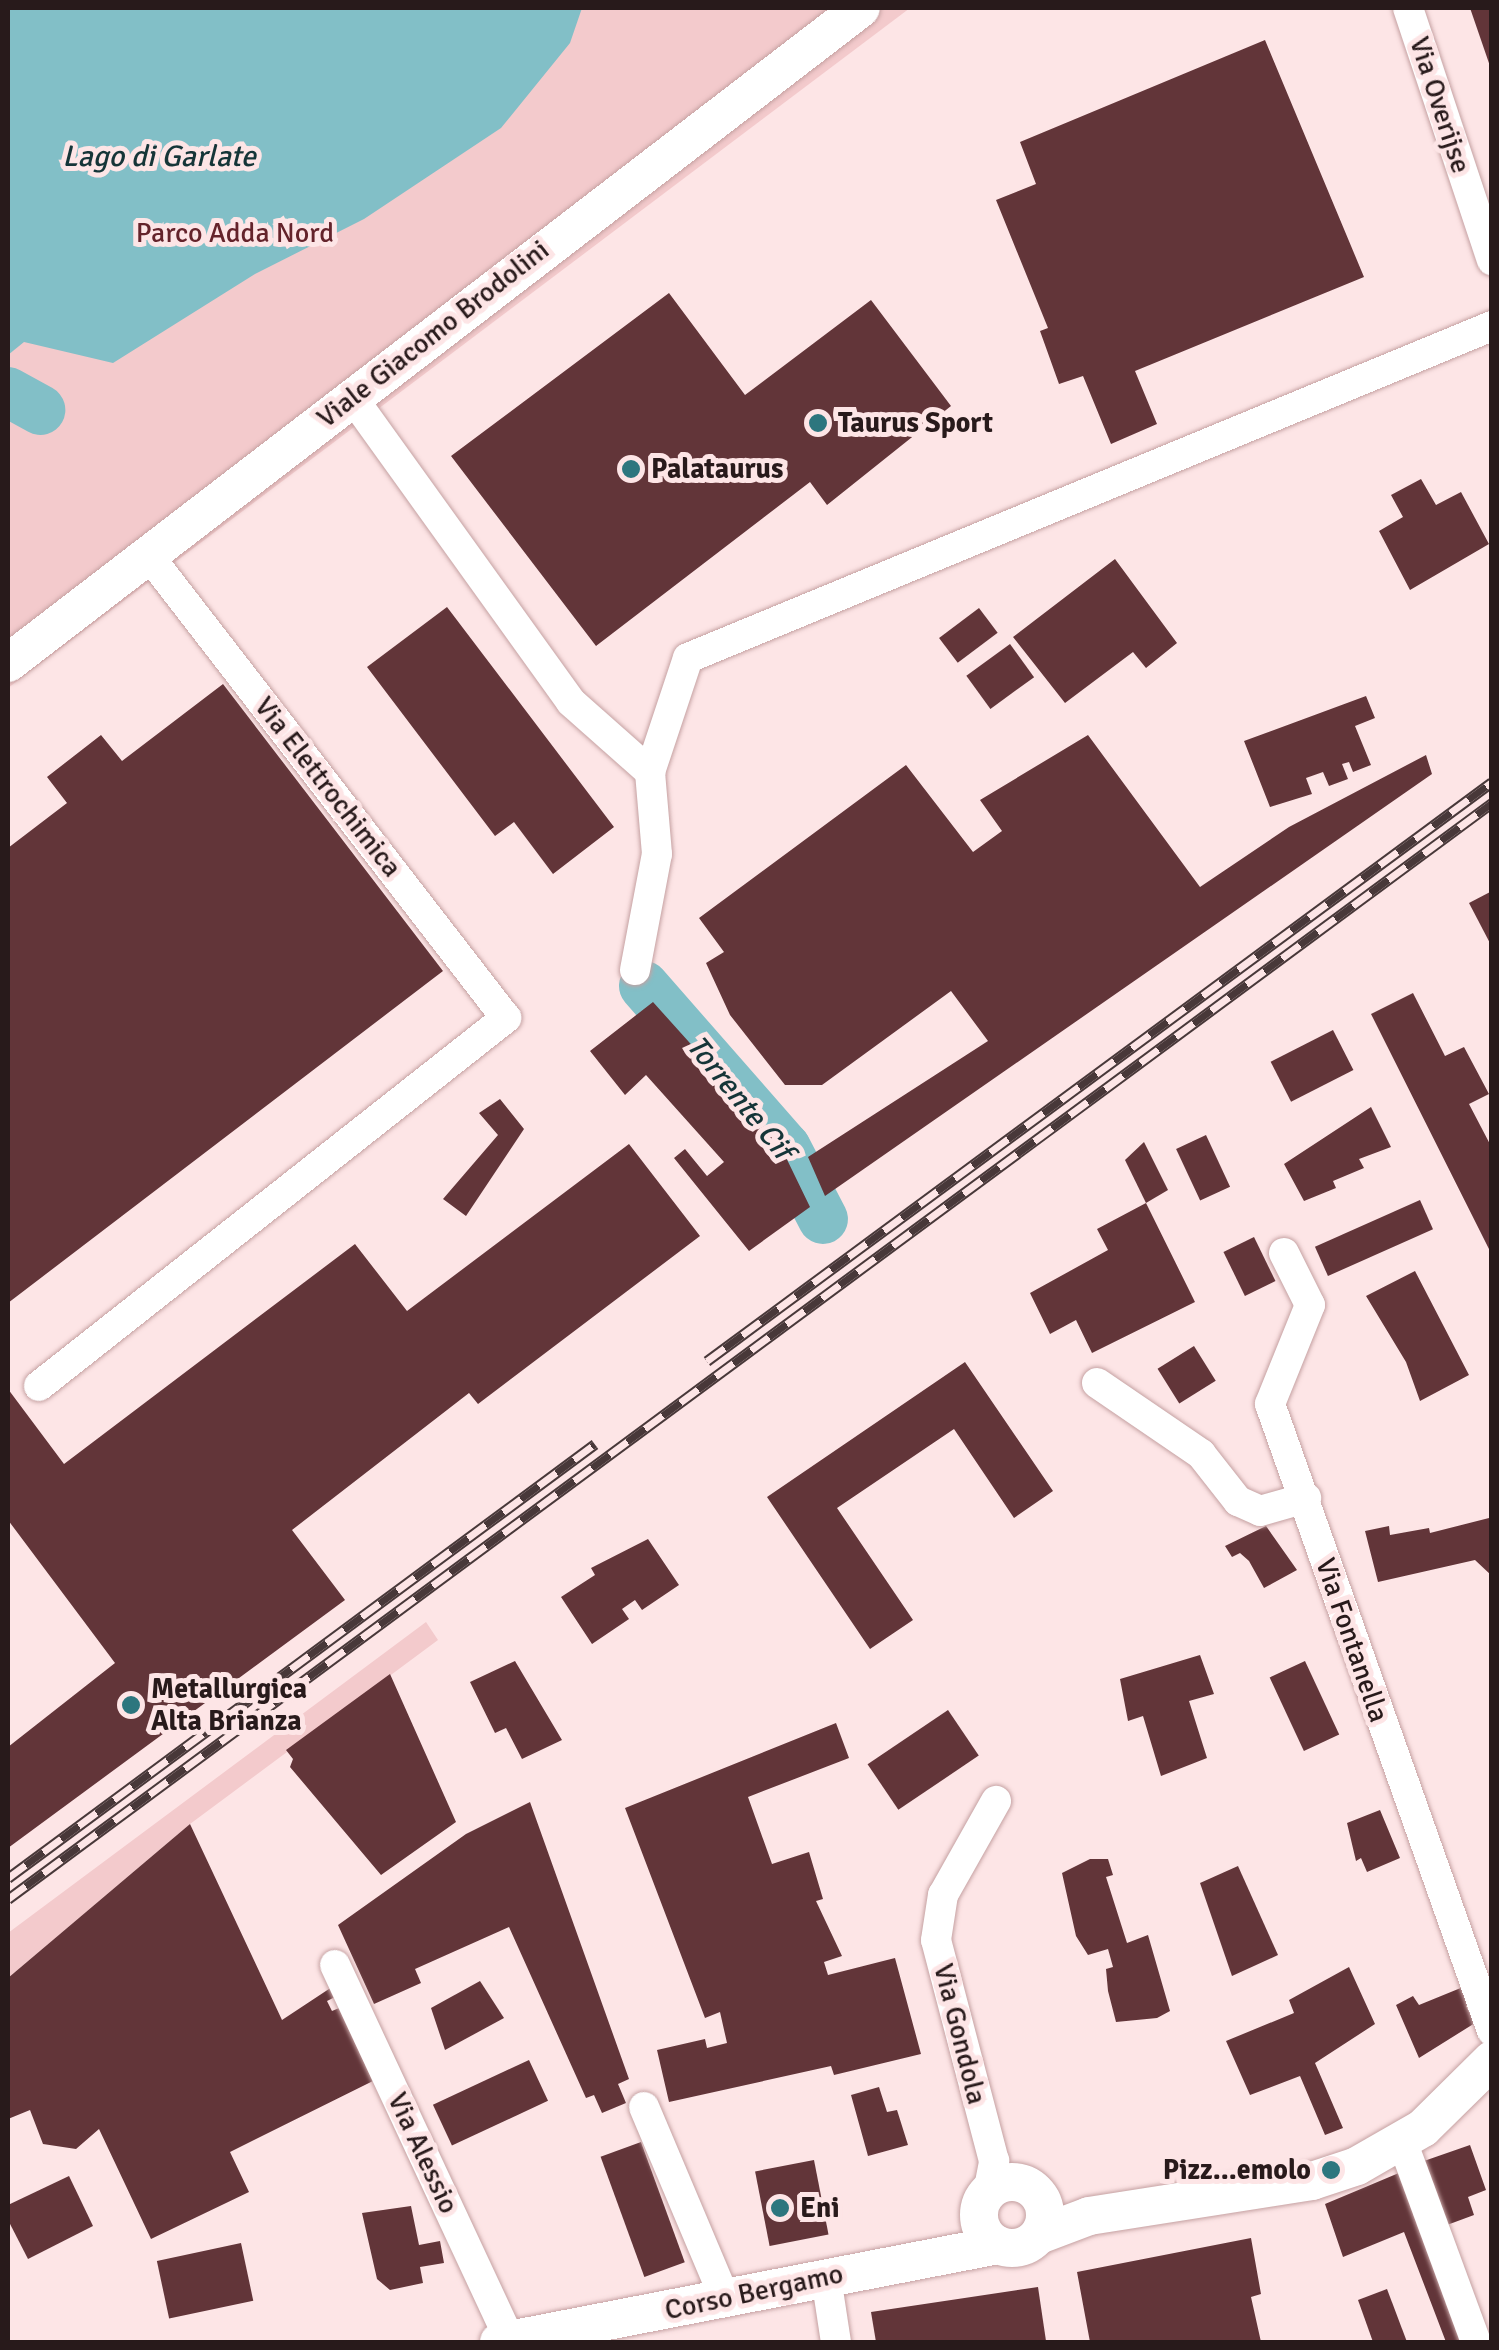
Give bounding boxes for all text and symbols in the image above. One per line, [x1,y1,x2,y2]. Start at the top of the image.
street label: Via Overijse [1402,33,1478,177]
water label: Lago di Garlate [62,139,256,175]
park label: Parco Adda Nord [136,216,334,250]
street label: Viale Giacomo Brodolini [310,233,556,435]
place label: Taurus Sport [838,406,993,440]
marker: Taurus Sport [807,412,829,434]
place label: Palataurus [651,452,783,486]
marker: Palataurus [620,458,642,480]
street label: Via Elettrochimica [247,690,409,884]
water label: Torrente Cif [678,1029,800,1167]
street label: Via Fontanella [1308,1554,1396,1726]
place label: Metallurgica Alta Brianza [151,1672,307,1738]
marker: Metallurgica Alta Brianza [120,1694,142,1716]
street label: Via Gondola [926,1960,994,2108]
street label: Via Alessio [380,2087,466,2219]
place label: Pizz...emolo [1163,2153,1311,2187]
marker: Pizz...emolo [1320,2159,1342,2181]
place label: Eni [800,2191,840,2225]
marker: Eni [769,2197,791,2219]
street label: Corso Bergamo [662,2257,846,2327]

